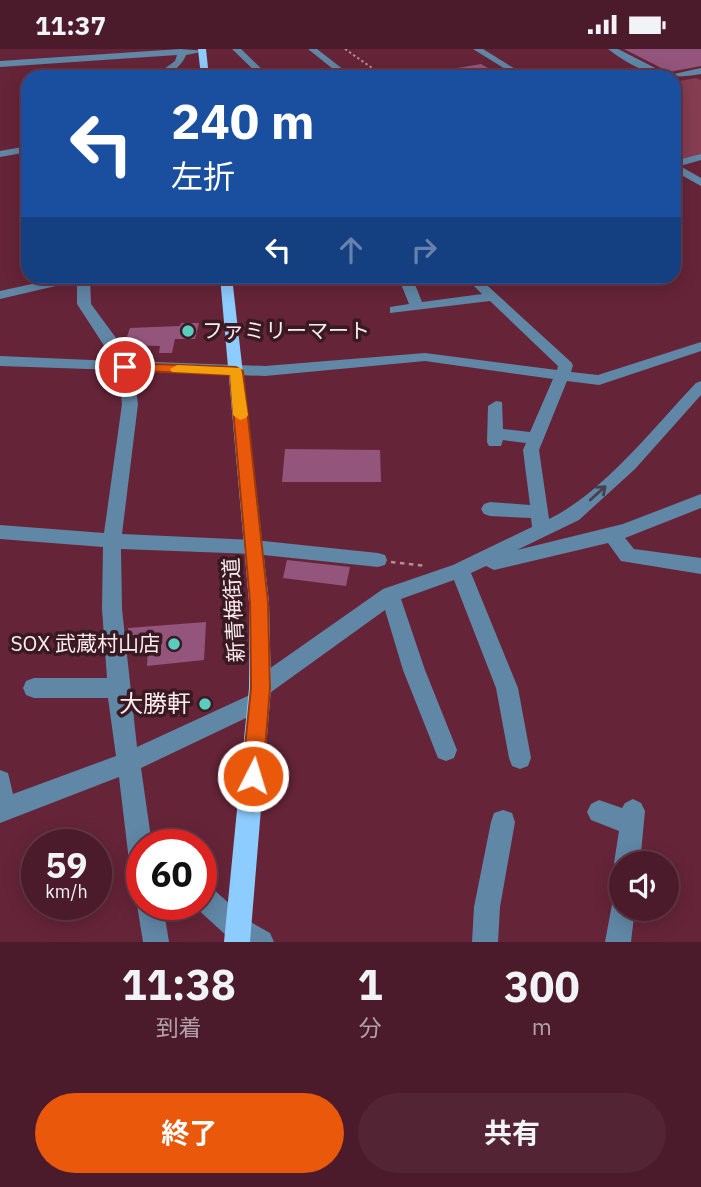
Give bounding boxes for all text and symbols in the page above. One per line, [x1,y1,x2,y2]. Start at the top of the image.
text: 11:37 [35,8,106,42]
text: 240 m [171,89,315,152]
icon: left [56,98,147,189]
text: 左折 [171,155,235,197]
icon: left [259,231,297,269]
icon: ahead [332,231,370,269]
icon: right [405,231,443,269]
place label: ファミリーマート [202,316,370,344]
marker: ファミリーマート [180,323,196,339]
pin [95,337,155,397]
icon: arrive [106,348,144,386]
one-way arrow [589,484,606,501]
street label: 新青梅街道 [216,557,250,663]
place label: SOX 武蔵村山店 [10,629,160,657]
marker: SOX 武蔵村山店 [166,636,182,652]
place label: 大勝軒 [119,687,191,719]
marker: 大勝軒 [197,696,213,712]
position arrow [216,739,290,813]
speed limit sign: 60 [126,829,217,920]
text: 59 [45,842,88,888]
map controls [609,851,679,921]
button: sound [609,851,679,921]
text: km/h [45,880,88,903]
text: 11:38 [121,957,236,1012]
text: 1 [357,957,383,1012]
text: 300 [504,959,580,1014]
text: m [532,1011,552,1041]
text: 到着 [156,1012,202,1042]
text: 分 [359,1012,382,1042]
button: 終了 [35,1093,344,1173]
button: 共有 [358,1093,666,1173]

